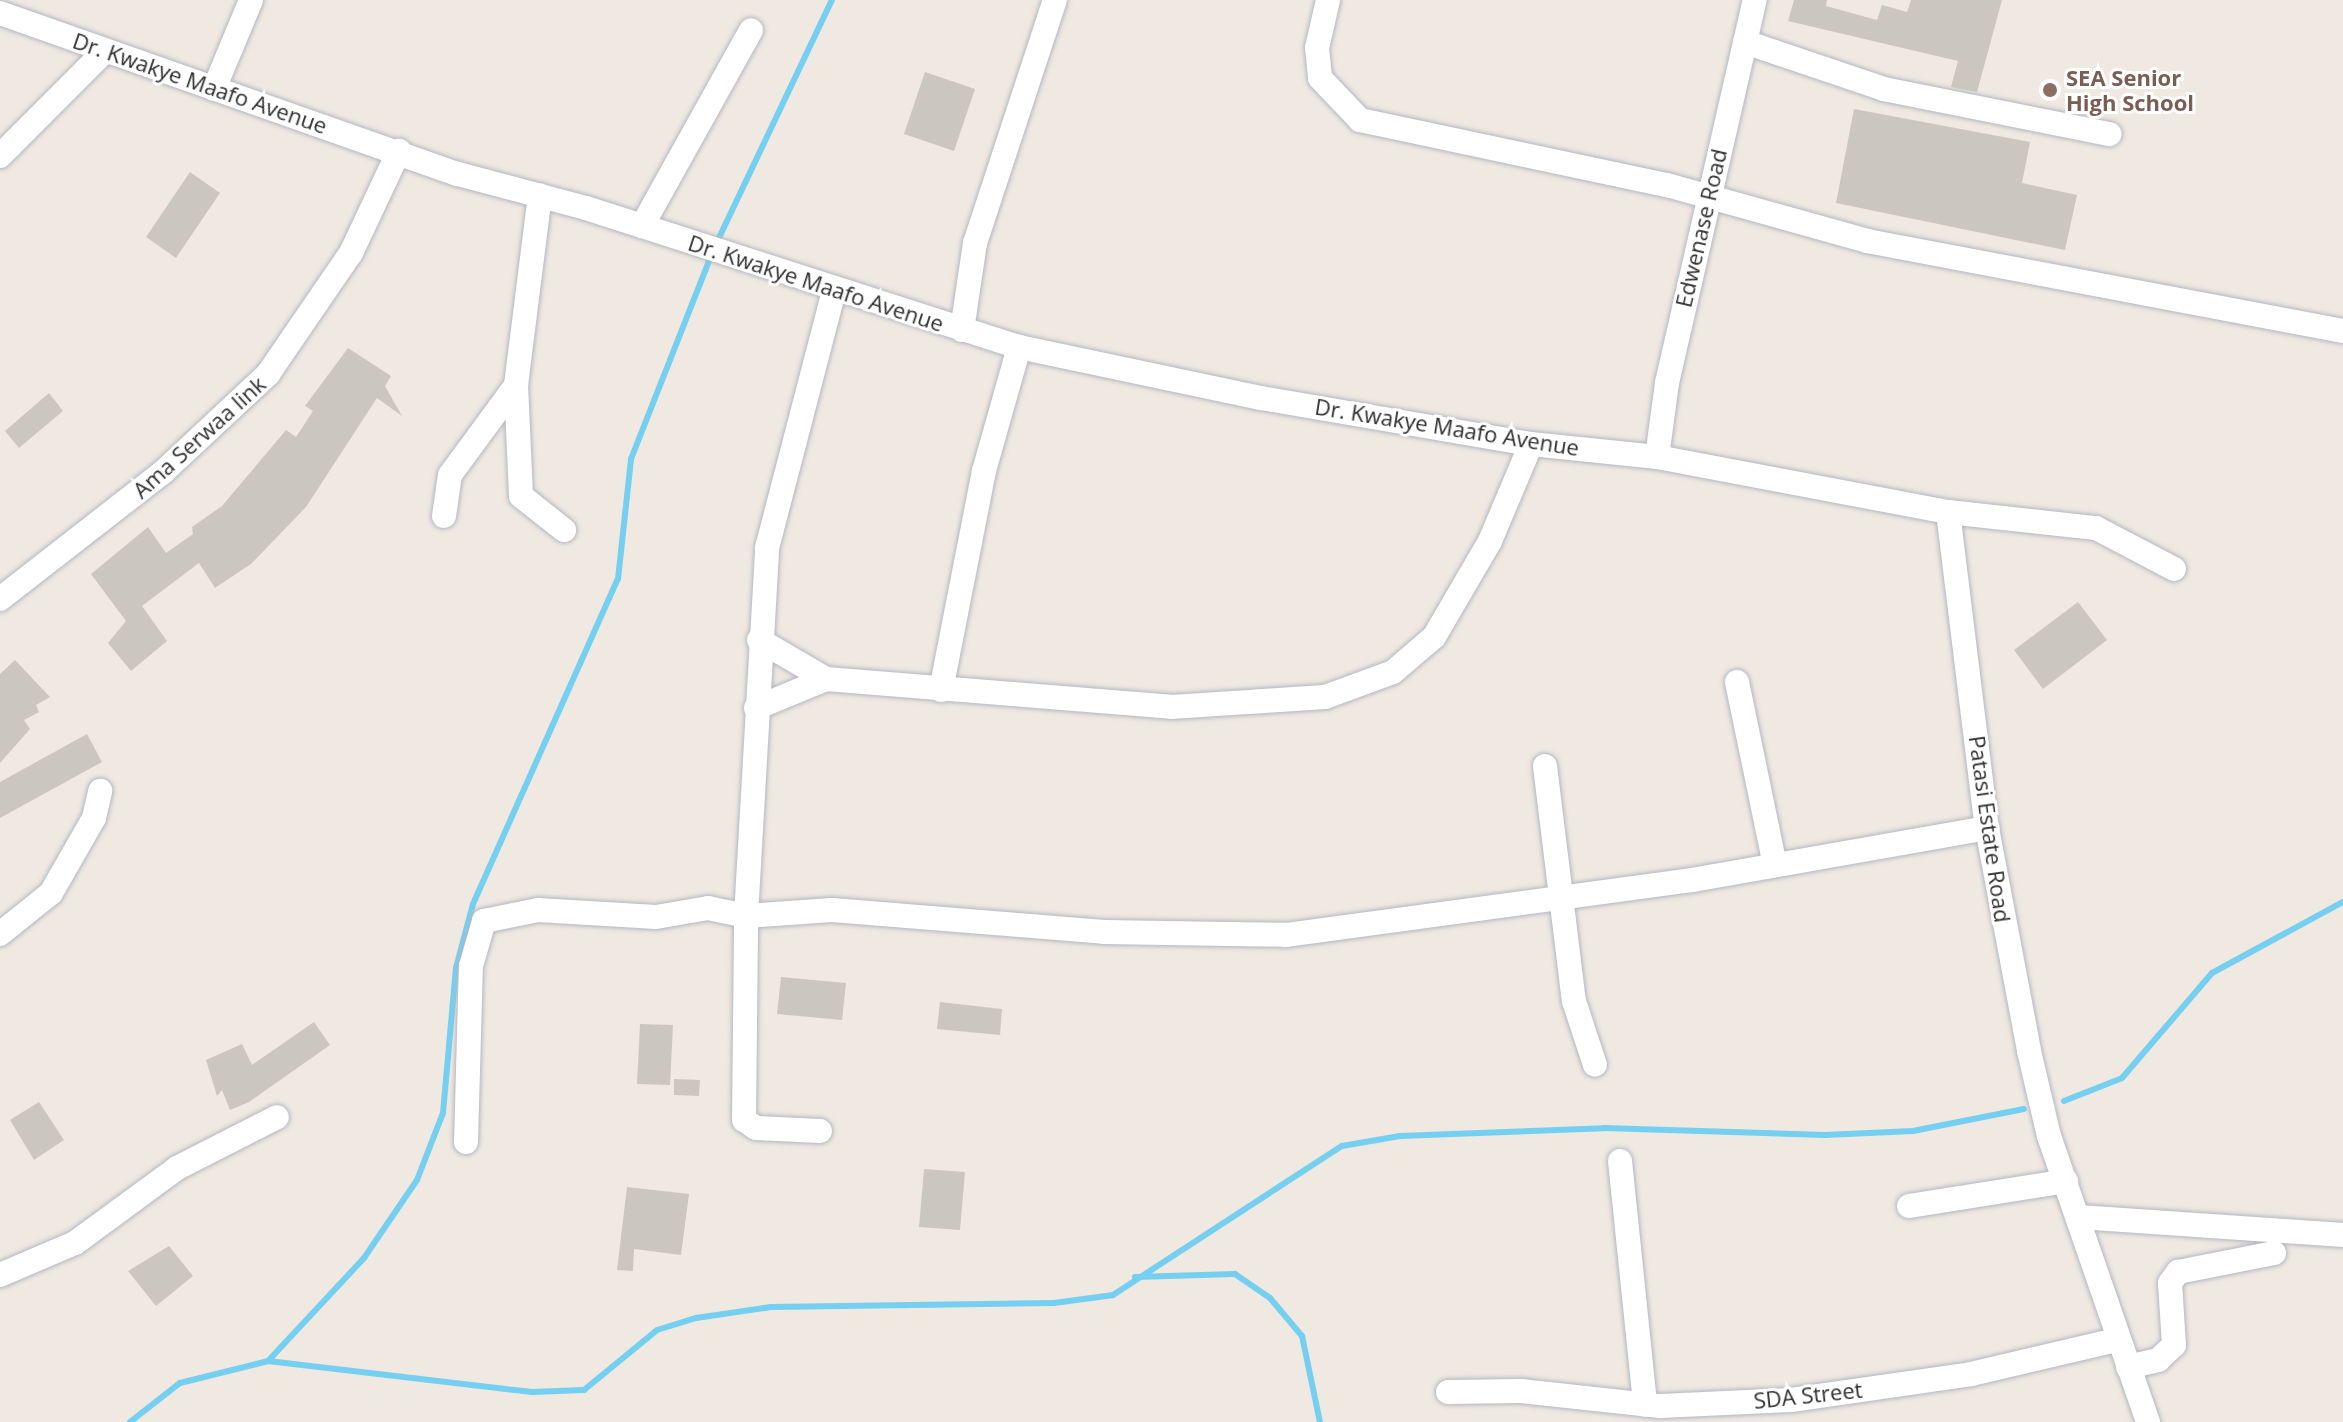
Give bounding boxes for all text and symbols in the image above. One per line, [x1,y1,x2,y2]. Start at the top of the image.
street label: Dr. Kwakye Maafo Avenue [69,27,331,139]
place label: SEA Senior High School [2066,64,2194,116]
marker: SEA Senior High School [2041,81,2059,99]
street label: Edwenase Road [1670,146,1732,310]
street label: Dr. Kwakye Maafo Avenue [685,229,947,337]
street label: Ama Serwaa link [127,371,271,503]
street label: Dr. Kwakye Maafo Avenue [1313,393,1581,461]
street label: Patasi Estate Road [1964,734,2016,924]
street label: SDA Street [1752,1376,1864,1414]

